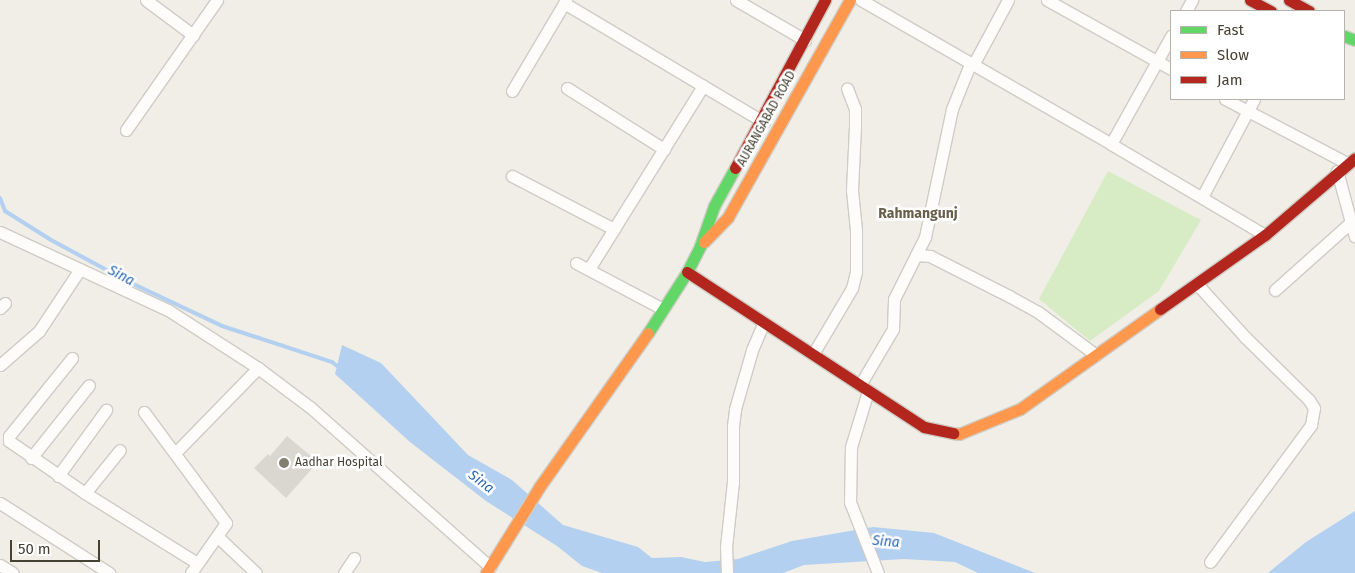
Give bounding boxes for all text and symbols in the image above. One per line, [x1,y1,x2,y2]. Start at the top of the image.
legend [1170,10,1345,100]
text: Fast [1217,21,1244,39]
text: Slow [1217,46,1249,64]
street label: AURANGABAD ROAD [735,69,799,169]
text: Jam [1217,71,1243,89]
district label: Rahmangunj [878,206,958,222]
water label: Sina [105,262,137,290]
marker: Aadhar Hospital [277,456,291,470]
place label: Aadhar Hospital [295,456,382,470]
water label: Sina [465,467,497,497]
scale bar [12,530,102,562]
water label: Sina [872,532,900,552]
text: 50 m [18,540,51,558]

